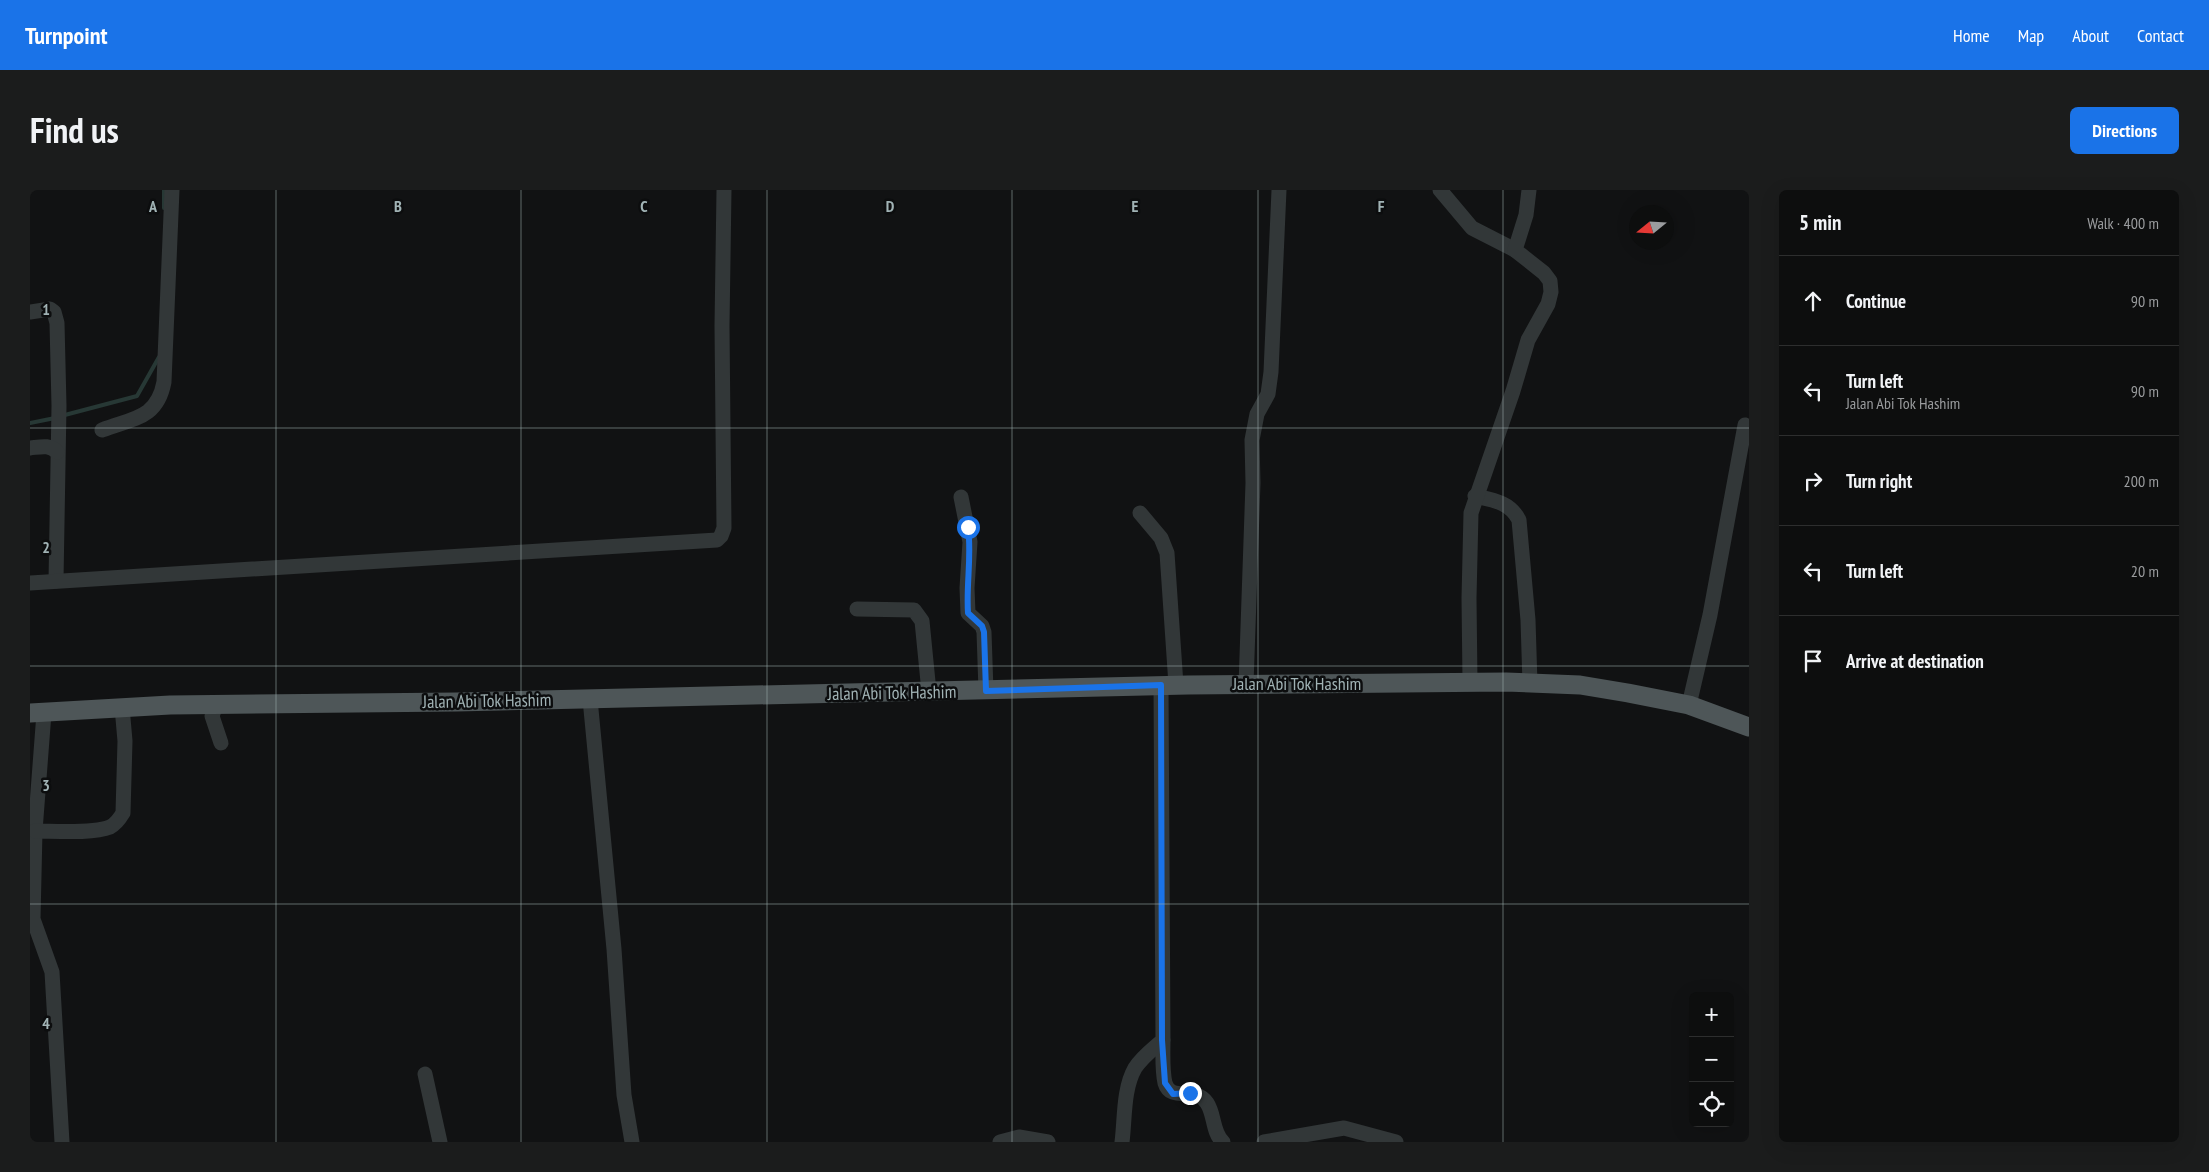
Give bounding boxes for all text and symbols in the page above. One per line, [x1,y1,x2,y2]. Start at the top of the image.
text: Turnpoint [25,20,107,51]
text: Home [1953,24,1990,47]
text: Map [2018,24,2044,47]
text: About [2072,24,2109,47]
text: Contact [2137,24,2184,47]
text: Find us [30,107,119,153]
button: Directions [2070,107,2179,154]
text: A [148,196,158,216]
text: B [394,196,402,216]
text: C [640,196,648,216]
text: D [886,196,895,216]
text: E [1132,196,1139,216]
text: F [1378,196,1385,216]
north arrow [1629,205,1674,250]
text: 5 min [1799,209,1841,236]
text: Walk · 400 m [2087,213,2159,233]
icon: ahead [1799,287,1827,315]
text: Continue [1846,289,1906,313]
text: 90 m [2131,291,2159,311]
text: 1 [42,299,50,319]
text: Turn left [1846,369,1903,393]
icon: left [1799,377,1827,405]
text: 90 m [2131,381,2159,401]
text: Jalan Abi Tok Hashim [1846,393,1960,413]
icon: right [1799,467,1827,495]
text: Turn right [1846,469,1912,493]
text: 200 m [2124,471,2159,491]
route start [957,516,980,539]
text: 2 [42,537,50,557]
icon: left [1799,557,1827,585]
text: Turn left [1846,559,1903,583]
text: 20 m [2131,561,2159,581]
icon: arrive [1799,647,1827,675]
text: Arrive at destination [1846,649,1984,673]
street label: Jalan Abi Tok Hashim [1232,672,1361,695]
street label: Jalan Abi Tok Hashim [827,680,956,705]
street label: Jalan Abi Tok Hashim [422,688,551,713]
text: 3 [42,775,50,795]
map controls [1689,992,1734,1127]
button: + [1689,992,1734,1037]
text: 4 [42,1013,50,1033]
button: − [1689,1037,1734,1082]
route end [1179,1082,1202,1105]
button: locate [1689,1082,1734,1127]

